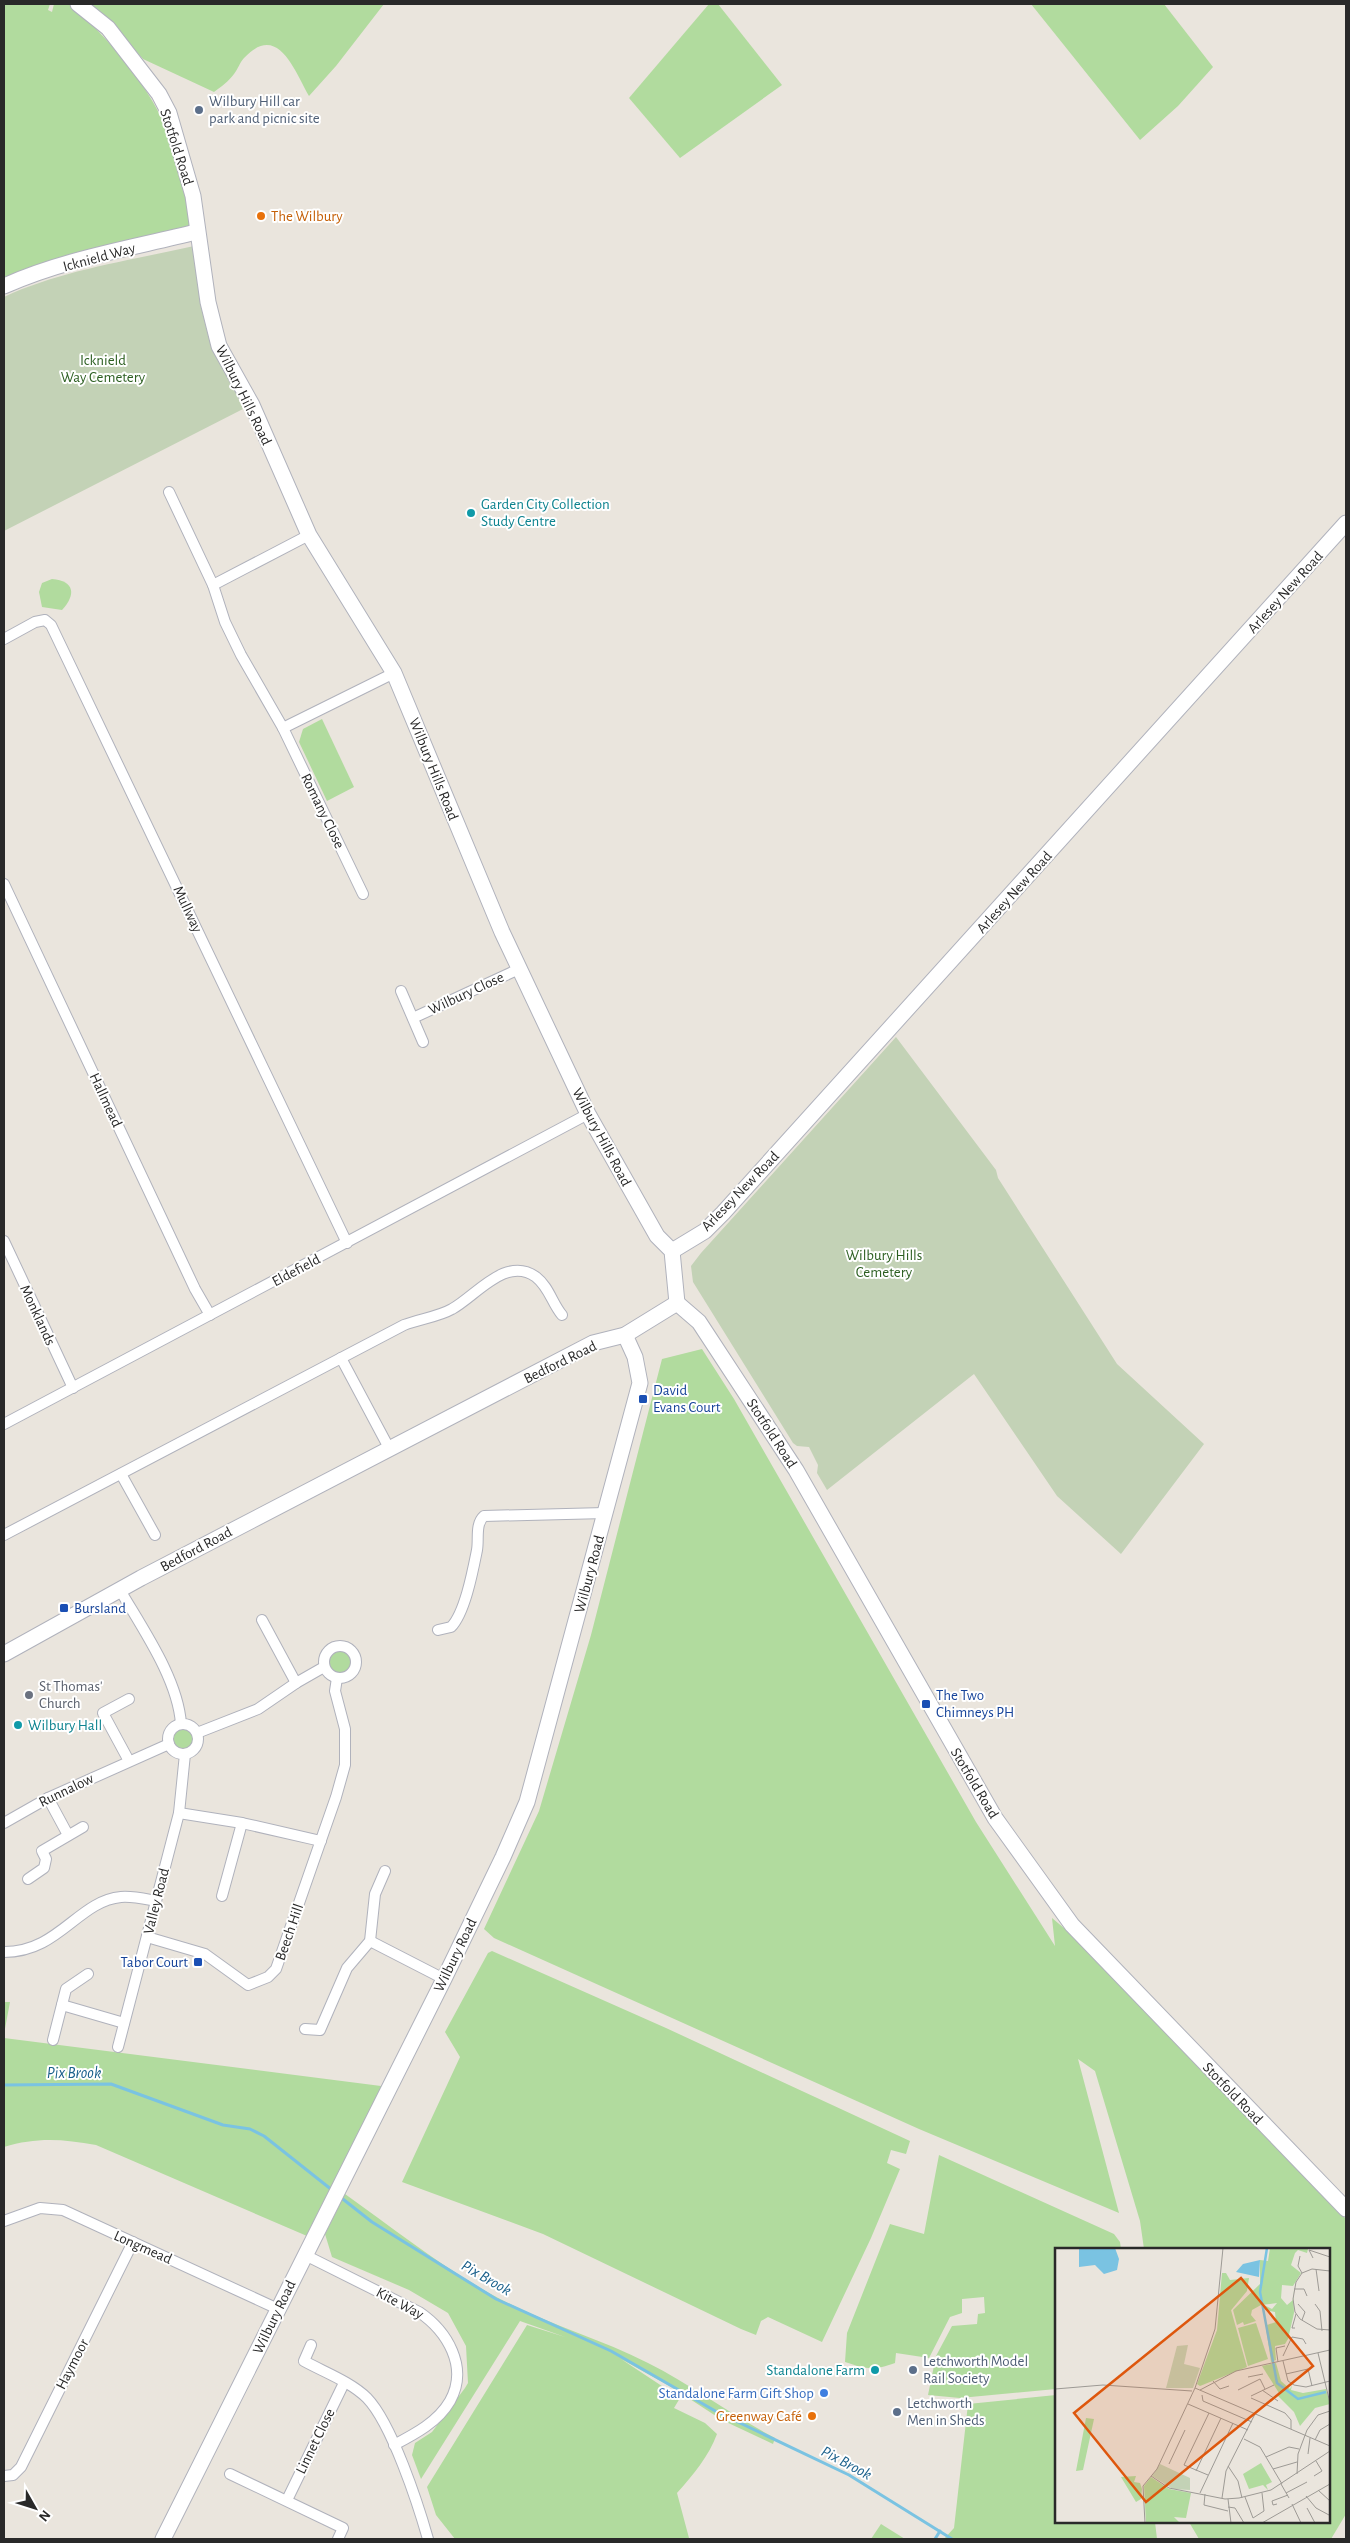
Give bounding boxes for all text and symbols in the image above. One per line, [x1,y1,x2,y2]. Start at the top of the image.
place label: Wilbury Hill car park and picnic site [209,94,320,126]
marker: Wilbury Hill car park and picnic site [193,104,205,116]
street label: Stotfold Road [157,107,196,187]
place label: The Wilbury [271,209,343,224]
marker: The Wilbury [255,210,267,222]
street label: Icknield Way [61,240,138,274]
street label: Wilbury Hills Road [213,343,274,448]
park label: Icknield Way Cemetery [61,353,146,385]
place label: Garden City Collection Study Centre [481,497,610,529]
marker: Garden City Collection Study Centre [465,507,477,519]
street label: Arlesey New Road [1245,548,1326,636]
street label: Wilbury Hills Road [406,716,461,823]
street label: Romany Close [298,771,347,851]
street label: Arlesey New Road [974,848,1055,936]
street label: Mullway [170,884,205,935]
street label: Wilbury Close [426,969,506,1017]
street label: Hallmead [87,1071,125,1130]
street label: Wilbury Hills Road [569,1086,634,1189]
street label: Arlesey New Road [699,1148,782,1234]
park label: Wilbury Hills Cemetery [846,1248,922,1280]
street label: Eldefield [270,1251,323,1289]
street label: Monklands [17,1283,58,1348]
street label: Bedford Road [521,1338,599,1387]
place label: David Evans Court [653,1383,721,1415]
marker: David Evans Court [637,1393,649,1405]
street label: Stotfold Road [744,1396,800,1471]
street label: Bedford Road [158,1524,235,1575]
street label: Wilbury Road [572,1533,607,1615]
place label: Bursland [74,1601,126,1616]
marker: Bursland [58,1602,70,1614]
place label: St Thomas' Church [39,1679,103,1711]
place label: The Two Chimneys PH [936,1688,1014,1720]
marker: St Thomas' Church [23,1689,35,1701]
marker: The Two Chimneys PH [920,1698,932,1710]
place label: Wilbury Hall [28,1718,102,1733]
marker: Wilbury Hall [12,1719,24,1731]
street label: Stotfold Road [948,1745,1002,1821]
street label: Runnalow [37,1771,96,1810]
street label: Valley Road [141,1866,172,1936]
street label: Beech Hill [273,1902,306,1963]
street label: Wilbury Road [431,1916,480,1994]
place label: Tabor Court [120,1955,188,1970]
marker: Tabor Court [192,1956,204,1968]
street label: Stotfold Road [1200,2060,1266,2127]
water label: Pix Brook [47,2065,101,2081]
street label: Longmead [111,2228,174,2267]
inset map [1055,2248,1330,2523]
water label: Pix Brook [459,2257,514,2298]
street label: Wilbury Road [250,2278,299,2356]
street label: Kite Way [373,2285,427,2322]
street label: Haymoor [53,2336,92,2392]
place label: Letchworth Model Rail Society [923,2354,1028,2386]
place label: Standalone Farm [766,2363,865,2378]
marker: Standalone Farm [869,2364,881,2376]
marker: Letchworth Model Rail Society [907,2364,919,2376]
place label: Standalone Farm Gift Shop [658,2386,814,2401]
marker: Standalone Farm Gift Shop [818,2387,830,2399]
place label: Letchworth Men in Sheds [907,2396,984,2428]
street label: Linnet Close [293,2406,338,2476]
marker: Letchworth Men in Sheds [891,2406,903,2418]
place label: Greenway Café [716,2409,802,2424]
marker: Greenway Café [806,2410,818,2422]
water label: Pix Brook [819,2443,874,2483]
north arrow [10,2483,60,2533]
text: N [36,2507,53,2524]

